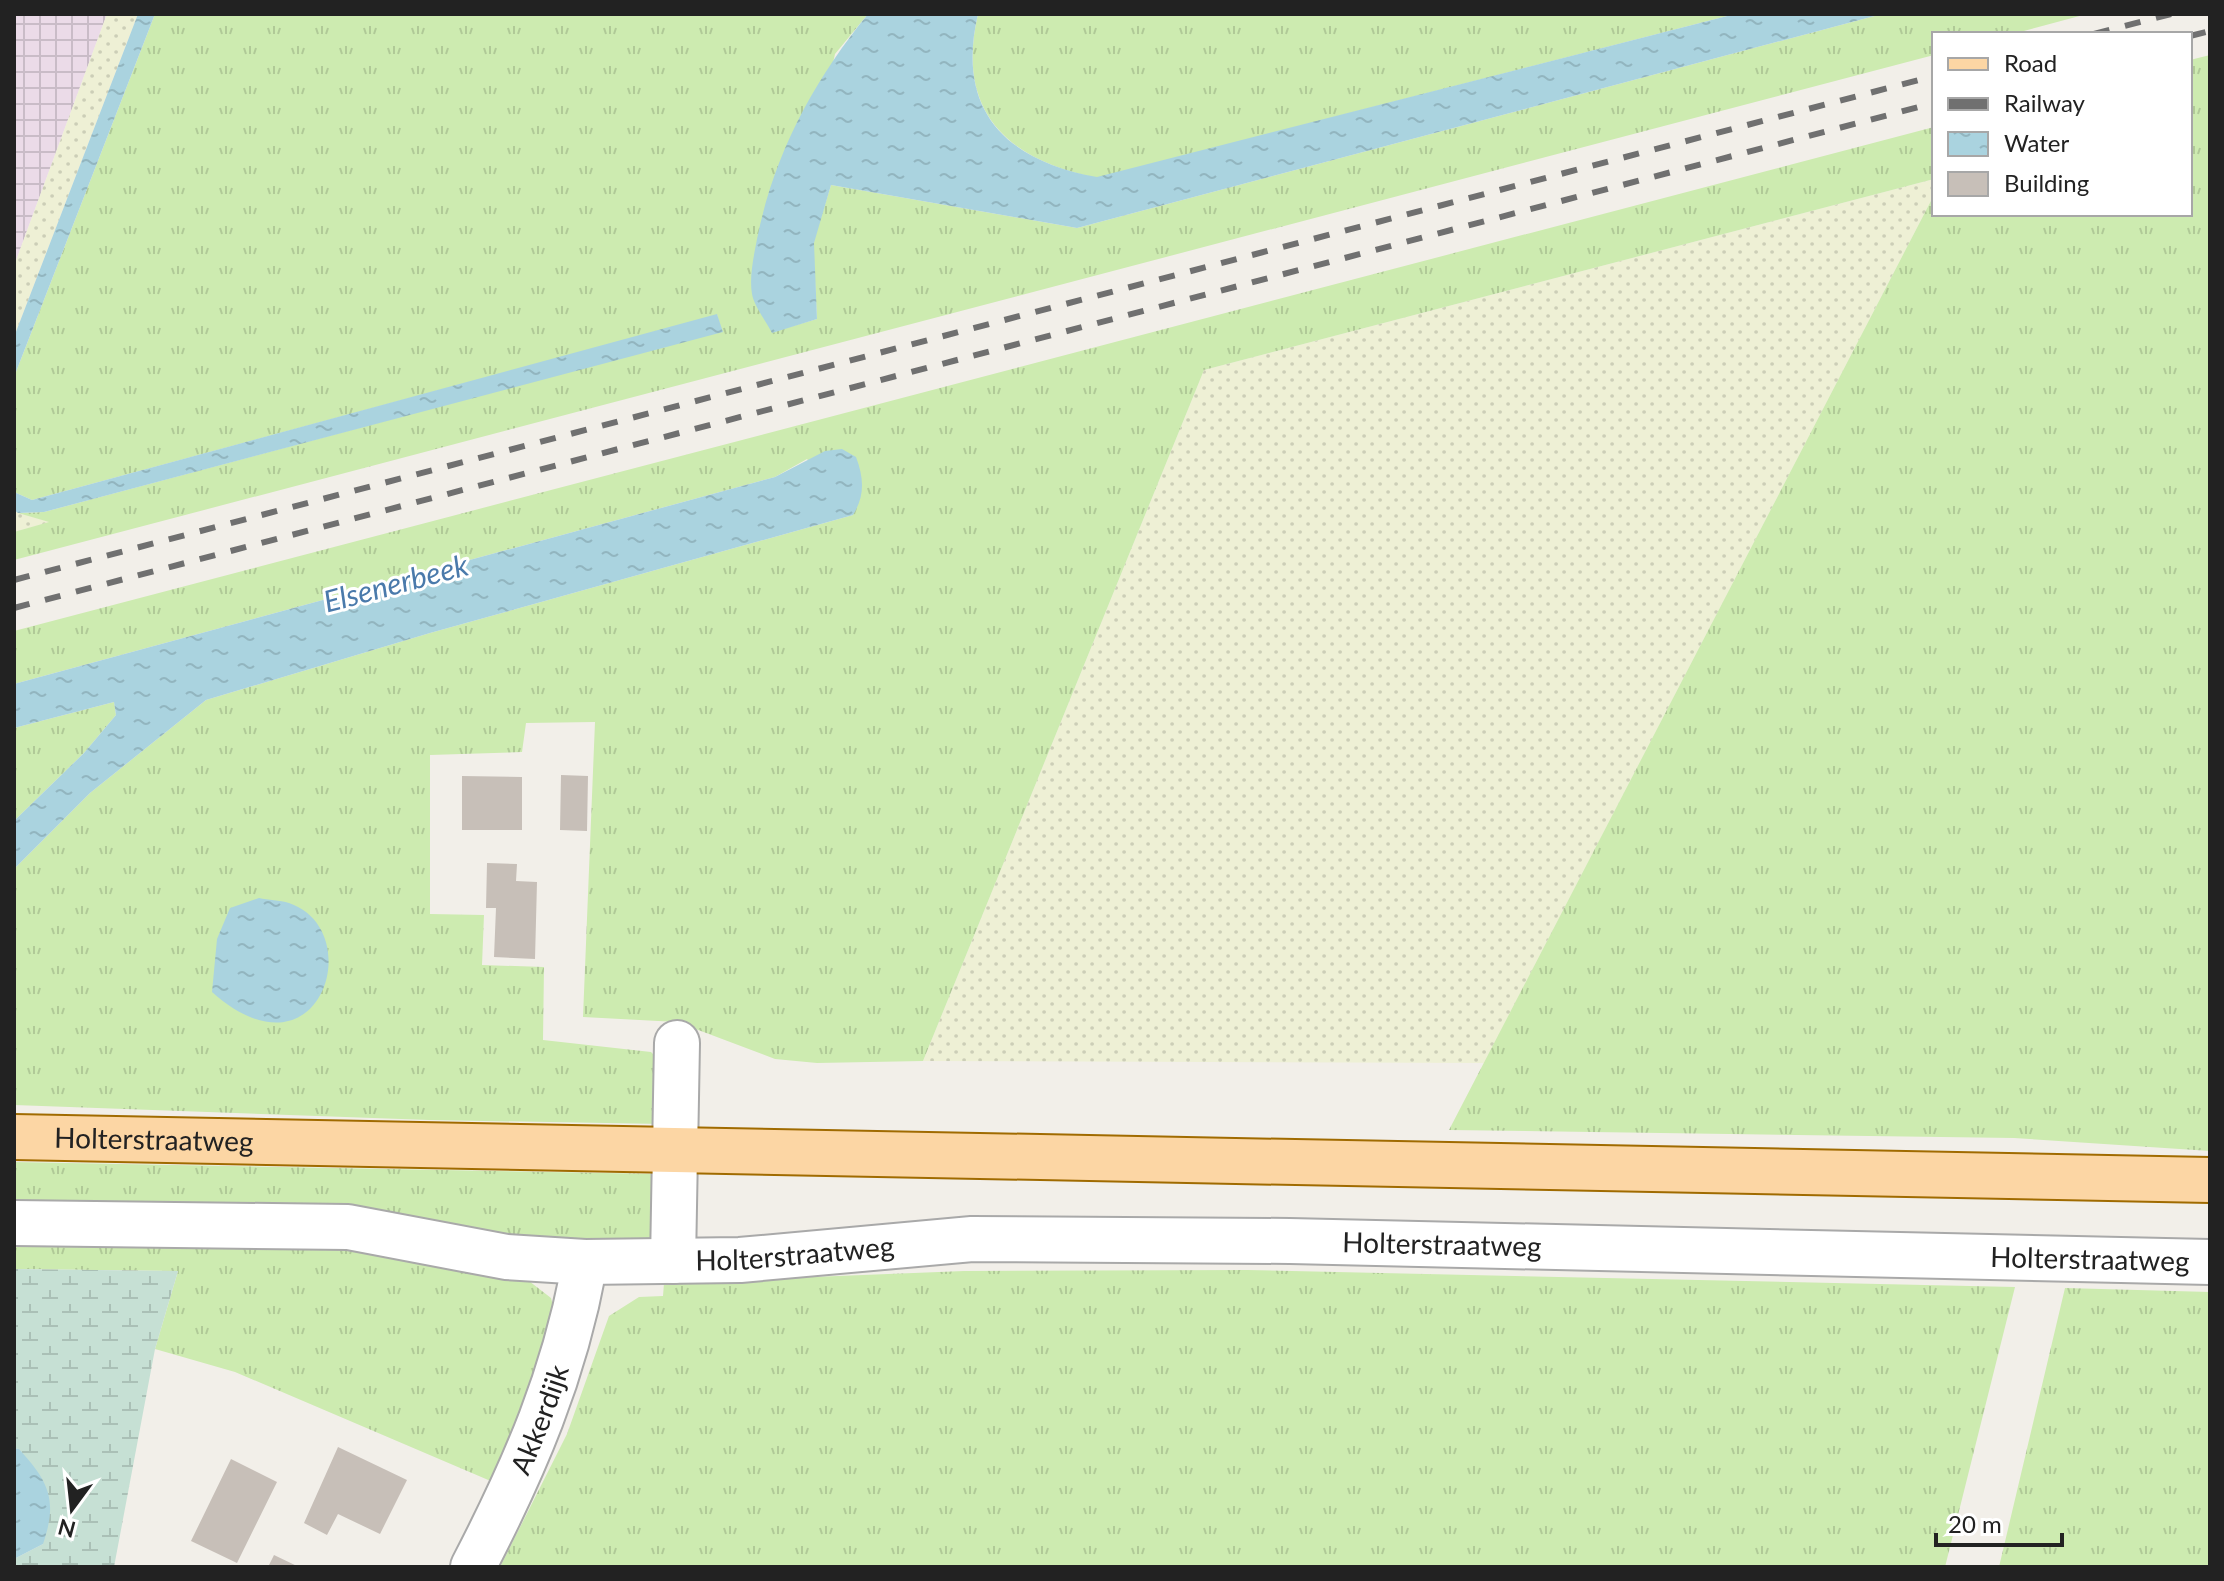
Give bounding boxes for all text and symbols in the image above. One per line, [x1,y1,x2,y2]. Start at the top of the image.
legend [1932,32,2192,216]
text: Road [2004,48,2057,77]
text: Railway [2004,88,2086,117]
text: Water [2004,128,2069,157]
text: Building [2004,168,2089,197]
water label: Elsenerbeek [319,545,473,619]
street label: Holterstraatweg [54,1120,254,1158]
street label: Holterstraatweg [1342,1224,1542,1263]
street label: Holterstraatweg [695,1228,895,1277]
street label: Holterstraatweg [1990,1239,2190,1278]
street label: Akkerdijk [502,1360,575,1479]
north arrow [32,1469,112,1549]
scale bar [1936,1497,2062,1547]
text: 20 m [1948,1509,2002,1538]
text: N [55,1514,78,1544]

